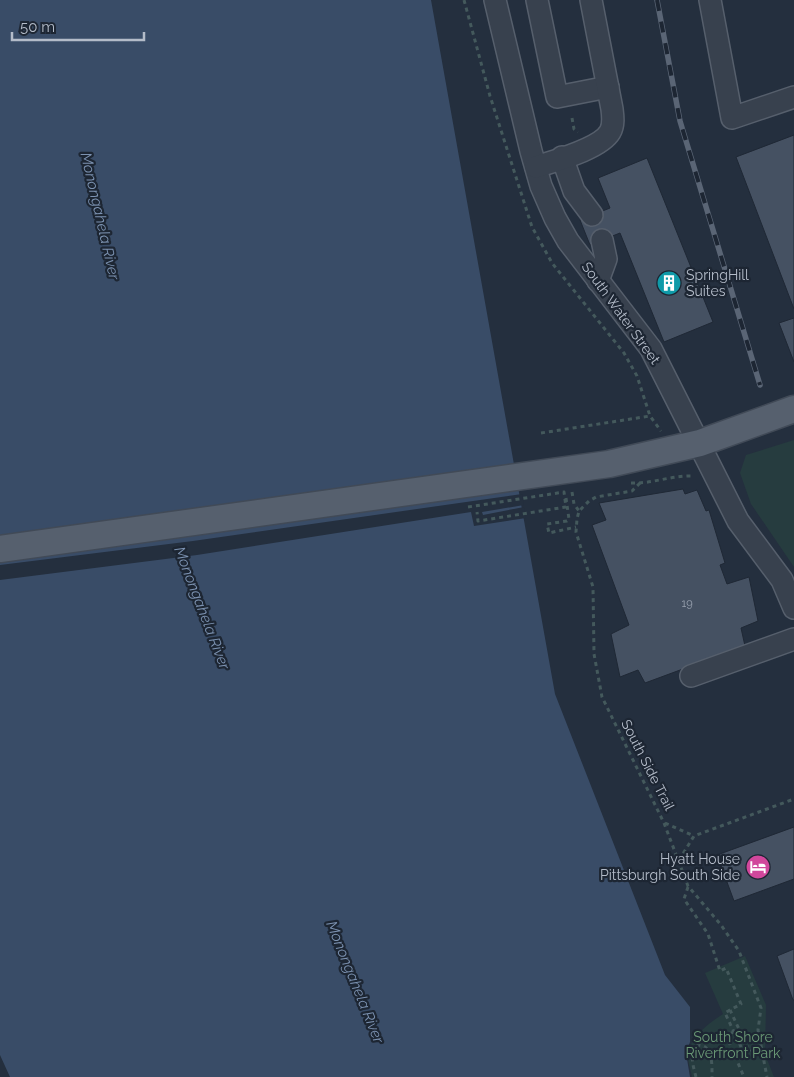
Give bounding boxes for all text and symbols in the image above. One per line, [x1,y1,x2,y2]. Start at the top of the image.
scale bar [12,10,145,42]
text: 50 m [20,18,55,36]
water label: Monongahela River [77,151,124,282]
street label: South Water Street [579,259,664,367]
place label: SpringHill Suites [686,267,749,299]
building icon: SpringHill Suites [656,270,682,296]
water label: Monongahela River [170,544,234,673]
house number: 19 [681,597,693,610]
street label: South Side Trail [618,717,678,813]
place label: Hyatt House Pittsburgh South Side [600,851,740,883]
hotel icon: Hyatt House Pittsburgh South Side [745,854,771,880]
water label: Monongahela River [322,918,388,1047]
park label: South Shore Riverfront Park [685,1029,781,1061]

